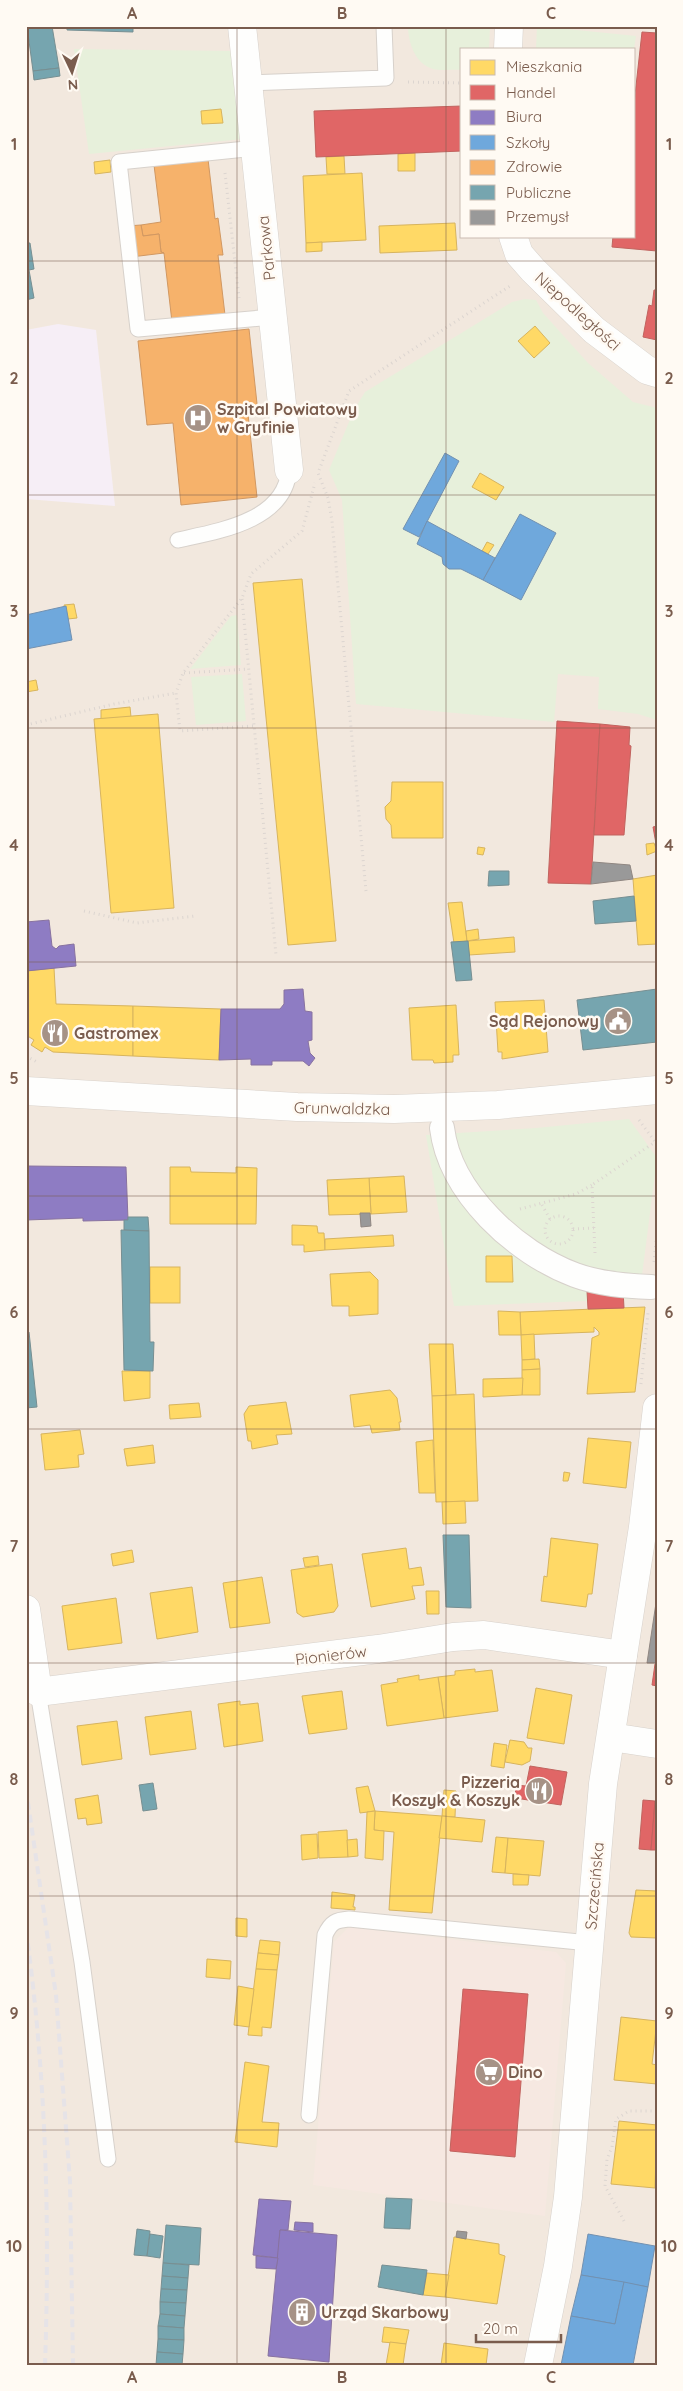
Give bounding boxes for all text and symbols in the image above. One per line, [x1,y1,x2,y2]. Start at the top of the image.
text: A [127,3,138,23]
text: B [337,3,347,23]
text: C [546,3,556,23]
north arrow [48,48,98,98]
legend [460,48,636,238]
text: Mieszkania [506,57,582,76]
text: N [67,76,79,94]
text: Handel [506,83,556,102]
text: Biura [506,107,542,126]
text: Szkoły [506,133,550,152]
text: 1 [11,134,17,154]
text: 1 [666,134,672,154]
text: Zdrowie [506,157,562,176]
text: Publiczne [506,183,571,202]
text: Przemysł [506,207,569,226]
street label: Parkowa [253,215,279,281]
street label: Niepodległości [531,267,625,355]
text: 2 [9,368,19,388]
text: 2 [664,368,674,388]
place label: Szpital Powiatowy w Gryfinie [217,399,357,437]
hospital icon: Szpital Powiatowy w Gryfinie [183,403,213,433]
text: 3 [10,601,18,621]
text: 3 [665,601,673,621]
text: 4 [9,835,19,855]
text: 4 [664,835,674,855]
public building icon: Sąd Rejonowy [603,1006,633,1036]
place label: Sąd Rejonowy [489,1011,599,1031]
restaurant icon: Gastromex [40,1018,70,1048]
place label: Gastromex [74,1023,158,1043]
text: 5 [9,1068,19,1088]
text: 5 [664,1068,674,1088]
street label: Grunwaldzka [294,1097,390,1119]
text: 6 [10,1302,19,1322]
text: 6 [665,1302,674,1322]
text: 7 [10,1536,19,1556]
text: 7 [665,1536,674,1556]
street label: Pionierów [294,1641,368,1669]
text: 8 [10,1769,19,1789]
text: 8 [665,1769,674,1789]
place label: Pizzeria Koszyk & Koszyk [392,1772,520,1810]
restaurant icon: Pizzeria Koszyk & Koszyk [524,1776,554,1806]
street label: Szczecińska [580,1841,608,1931]
text: 9 [9,2003,19,2023]
text: 9 [664,2003,674,2023]
supermarket icon: Dino [474,2057,504,2087]
place label: Dino [508,2062,543,2082]
text: 10 [6,2236,22,2256]
text: 10 [661,2236,677,2256]
building icon: Urząd Skarbowy [287,2297,317,2327]
place label: Urząd Skarbowy [321,2302,449,2322]
scale bar [476,2311,560,2343]
text: 20 m [483,2319,518,2338]
text: A [127,2367,138,2387]
text: B [337,2367,347,2387]
text: C [546,2367,556,2387]

